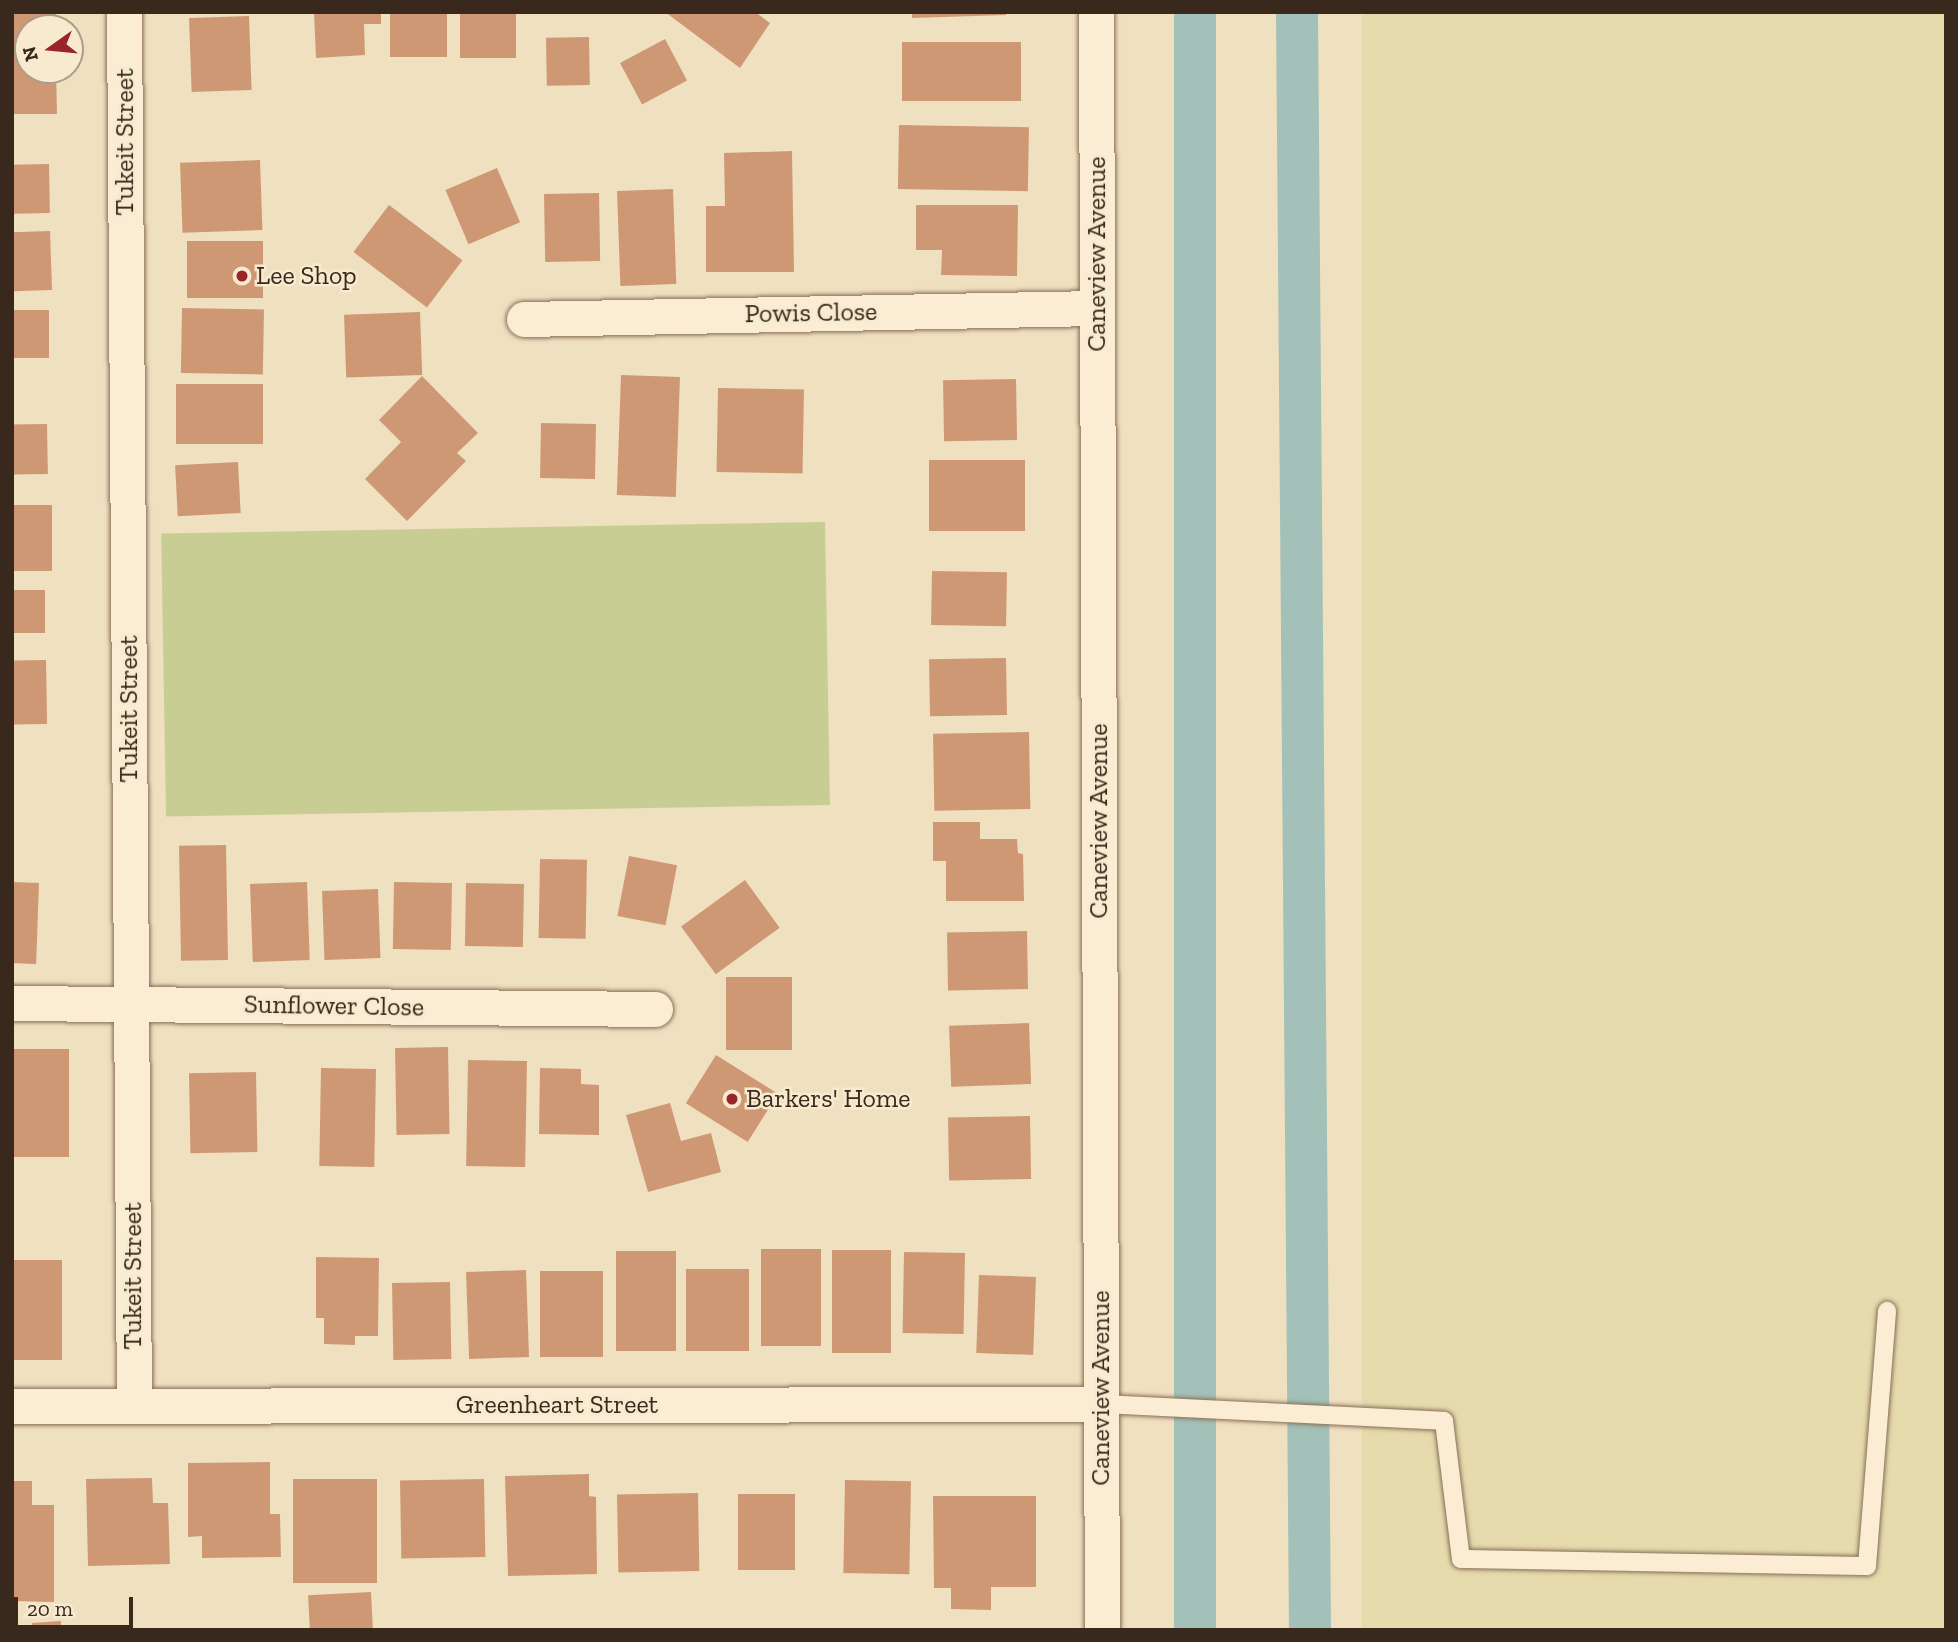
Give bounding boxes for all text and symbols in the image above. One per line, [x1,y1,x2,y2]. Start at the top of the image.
north arrow [14,14,84,84]
text: N [17,44,43,64]
street label: Tukeit Street [109,68,141,216]
street label: Caneview Avenue [1081,156,1113,352]
place label: Lee Shop [256,260,357,292]
marker: Lee Shop [234,268,250,284]
street label: Powis Close [744,296,878,330]
street label: Tukeit Street [113,635,145,783]
street label: Caneview Avenue [1083,723,1115,919]
street label: Sunflower Close [243,989,425,1023]
place label: Barkers' Home [746,1083,911,1115]
marker: Barkers' Home [724,1091,740,1107]
street label: Tukeit Street [117,1202,149,1350]
street label: Caneview Avenue [1085,1290,1117,1486]
street label: Greenheart Street [456,1389,658,1421]
scale bar [18,1582,136,1626]
text: 20 m [27,1596,73,1621]

